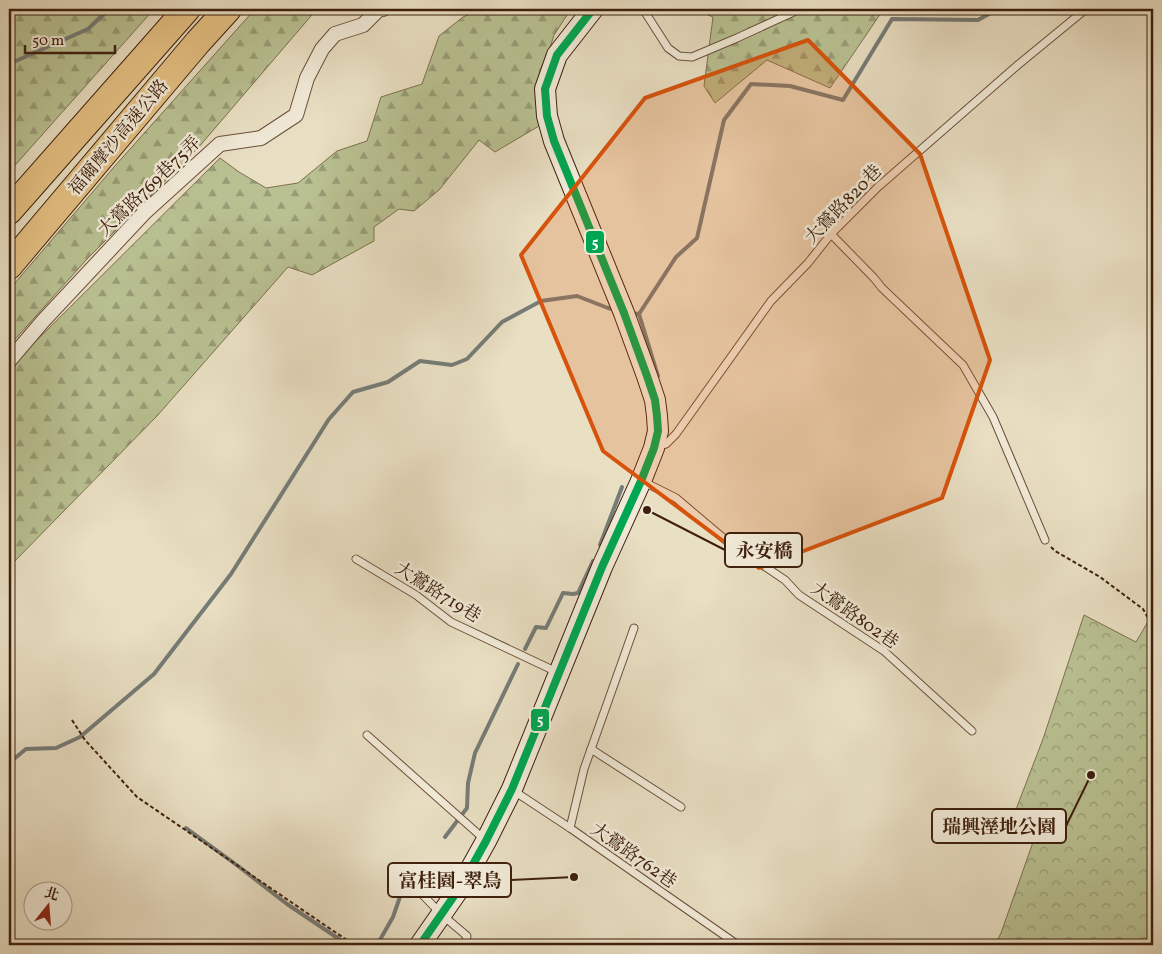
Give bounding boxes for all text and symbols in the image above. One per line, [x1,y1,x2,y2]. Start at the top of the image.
scale bar [25,22,115,54]
text: 50 m [32,31,64,52]
street label: 福爾摩沙高速公路 [63,75,175,201]
street label: 大鶯路769巷75弄 [93,131,207,243]
street label: 大鶯路820巷 [800,160,888,250]
line badge: 5 [585,230,605,254]
text: 5 [592,234,599,253]
callout: 永安橋 [725,533,802,567]
text: 永安橋 [735,539,793,565]
street label: 大鶯路719巷 [389,557,485,630]
street label: 大鶯路802巷 [805,577,903,656]
line badge: 5 [530,708,550,732]
text: 5 [537,711,544,730]
callout: 瑞興溼地公園 [932,809,1066,843]
text: 瑞興溼地公園 [942,815,1056,841]
street label: 大鶯路762巷 [585,817,681,895]
callout: 富桂園-翠鳥 [388,863,511,897]
text: 富桂園-翠鳥 [399,869,501,895]
north arrow [22,882,72,932]
text: 北 [42,884,61,906]

